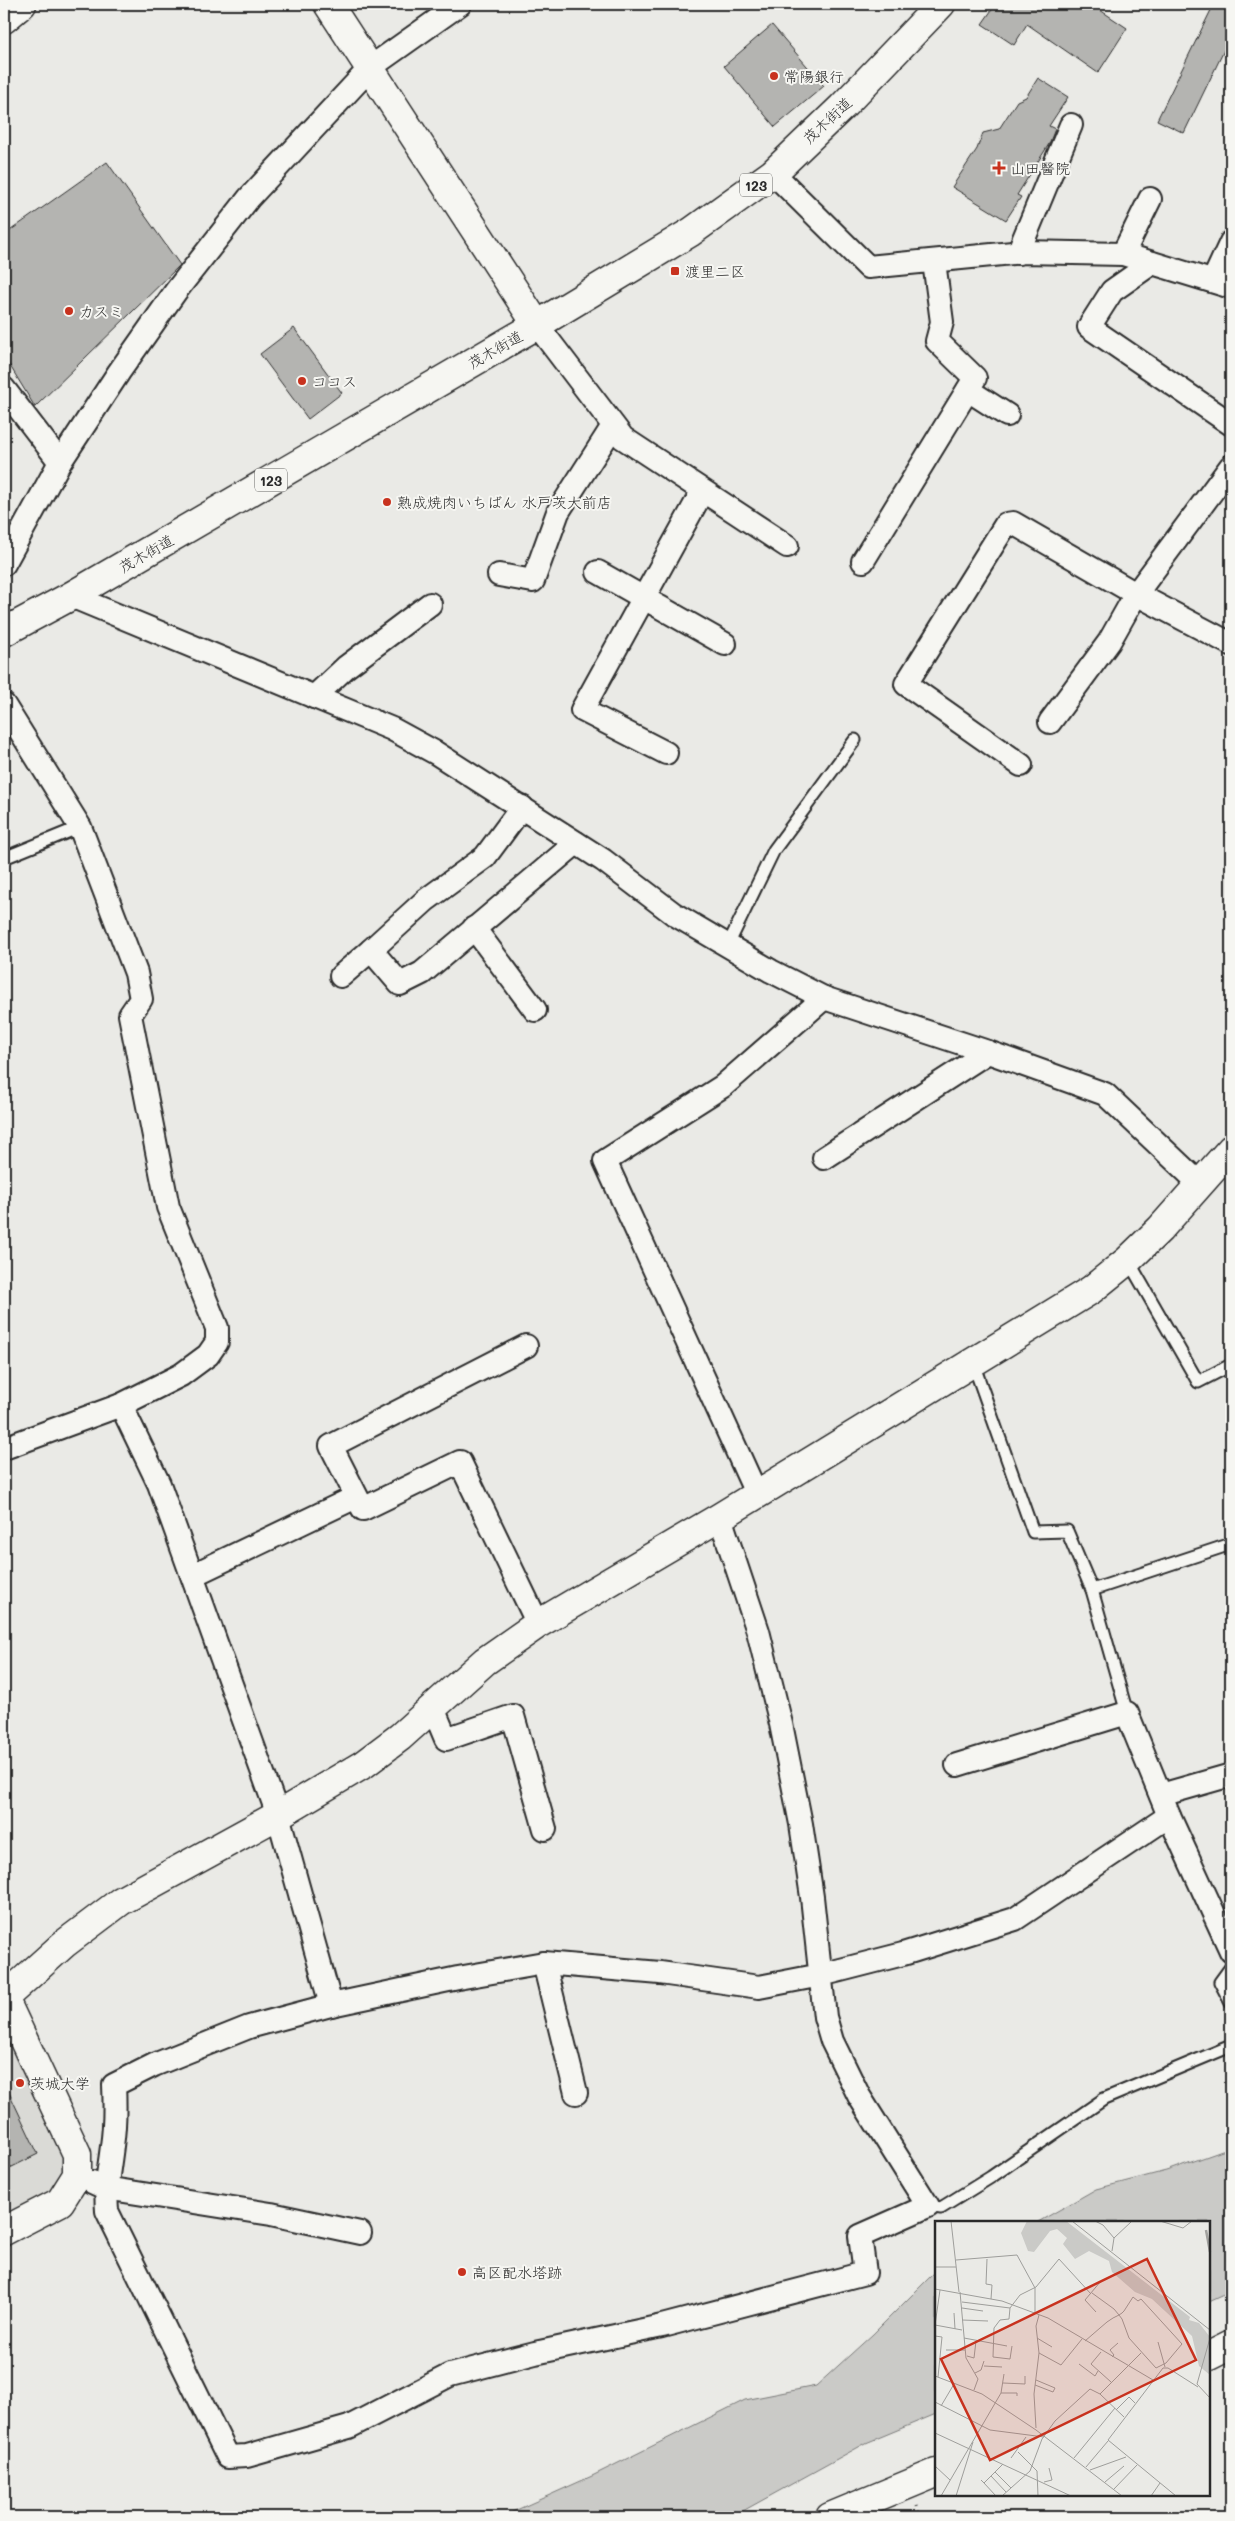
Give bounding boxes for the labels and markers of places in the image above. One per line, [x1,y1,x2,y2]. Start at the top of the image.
place label: 常陽銀行 [784,66,844,86]
marker: 常陽銀行 [768,70,780,82]
place label: 山田醫院 [1010,158,1070,178]
marker: 山田醫院 [992,161,1006,175]
place label: 渡里二区 [685,261,745,281]
marker: 渡里二区 [669,265,681,277]
place label: カスミ [79,301,124,321]
marker: カスミ [63,305,75,317]
place label: ココス [312,371,357,391]
marker: ココス [296,375,308,387]
place label: 熟成焼肉いちばん 水戸茨大前店 [397,492,612,512]
marker: 熟成焼肉いちばん 水戸茨大前店 [381,496,393,508]
place label: 茨城大学 [30,2073,90,2093]
marker: 茨城大学 [14,2077,26,2089]
place label: 高区配水塔跡 [472,2262,562,2282]
marker: 高区配水塔跡 [456,2266,468,2278]

